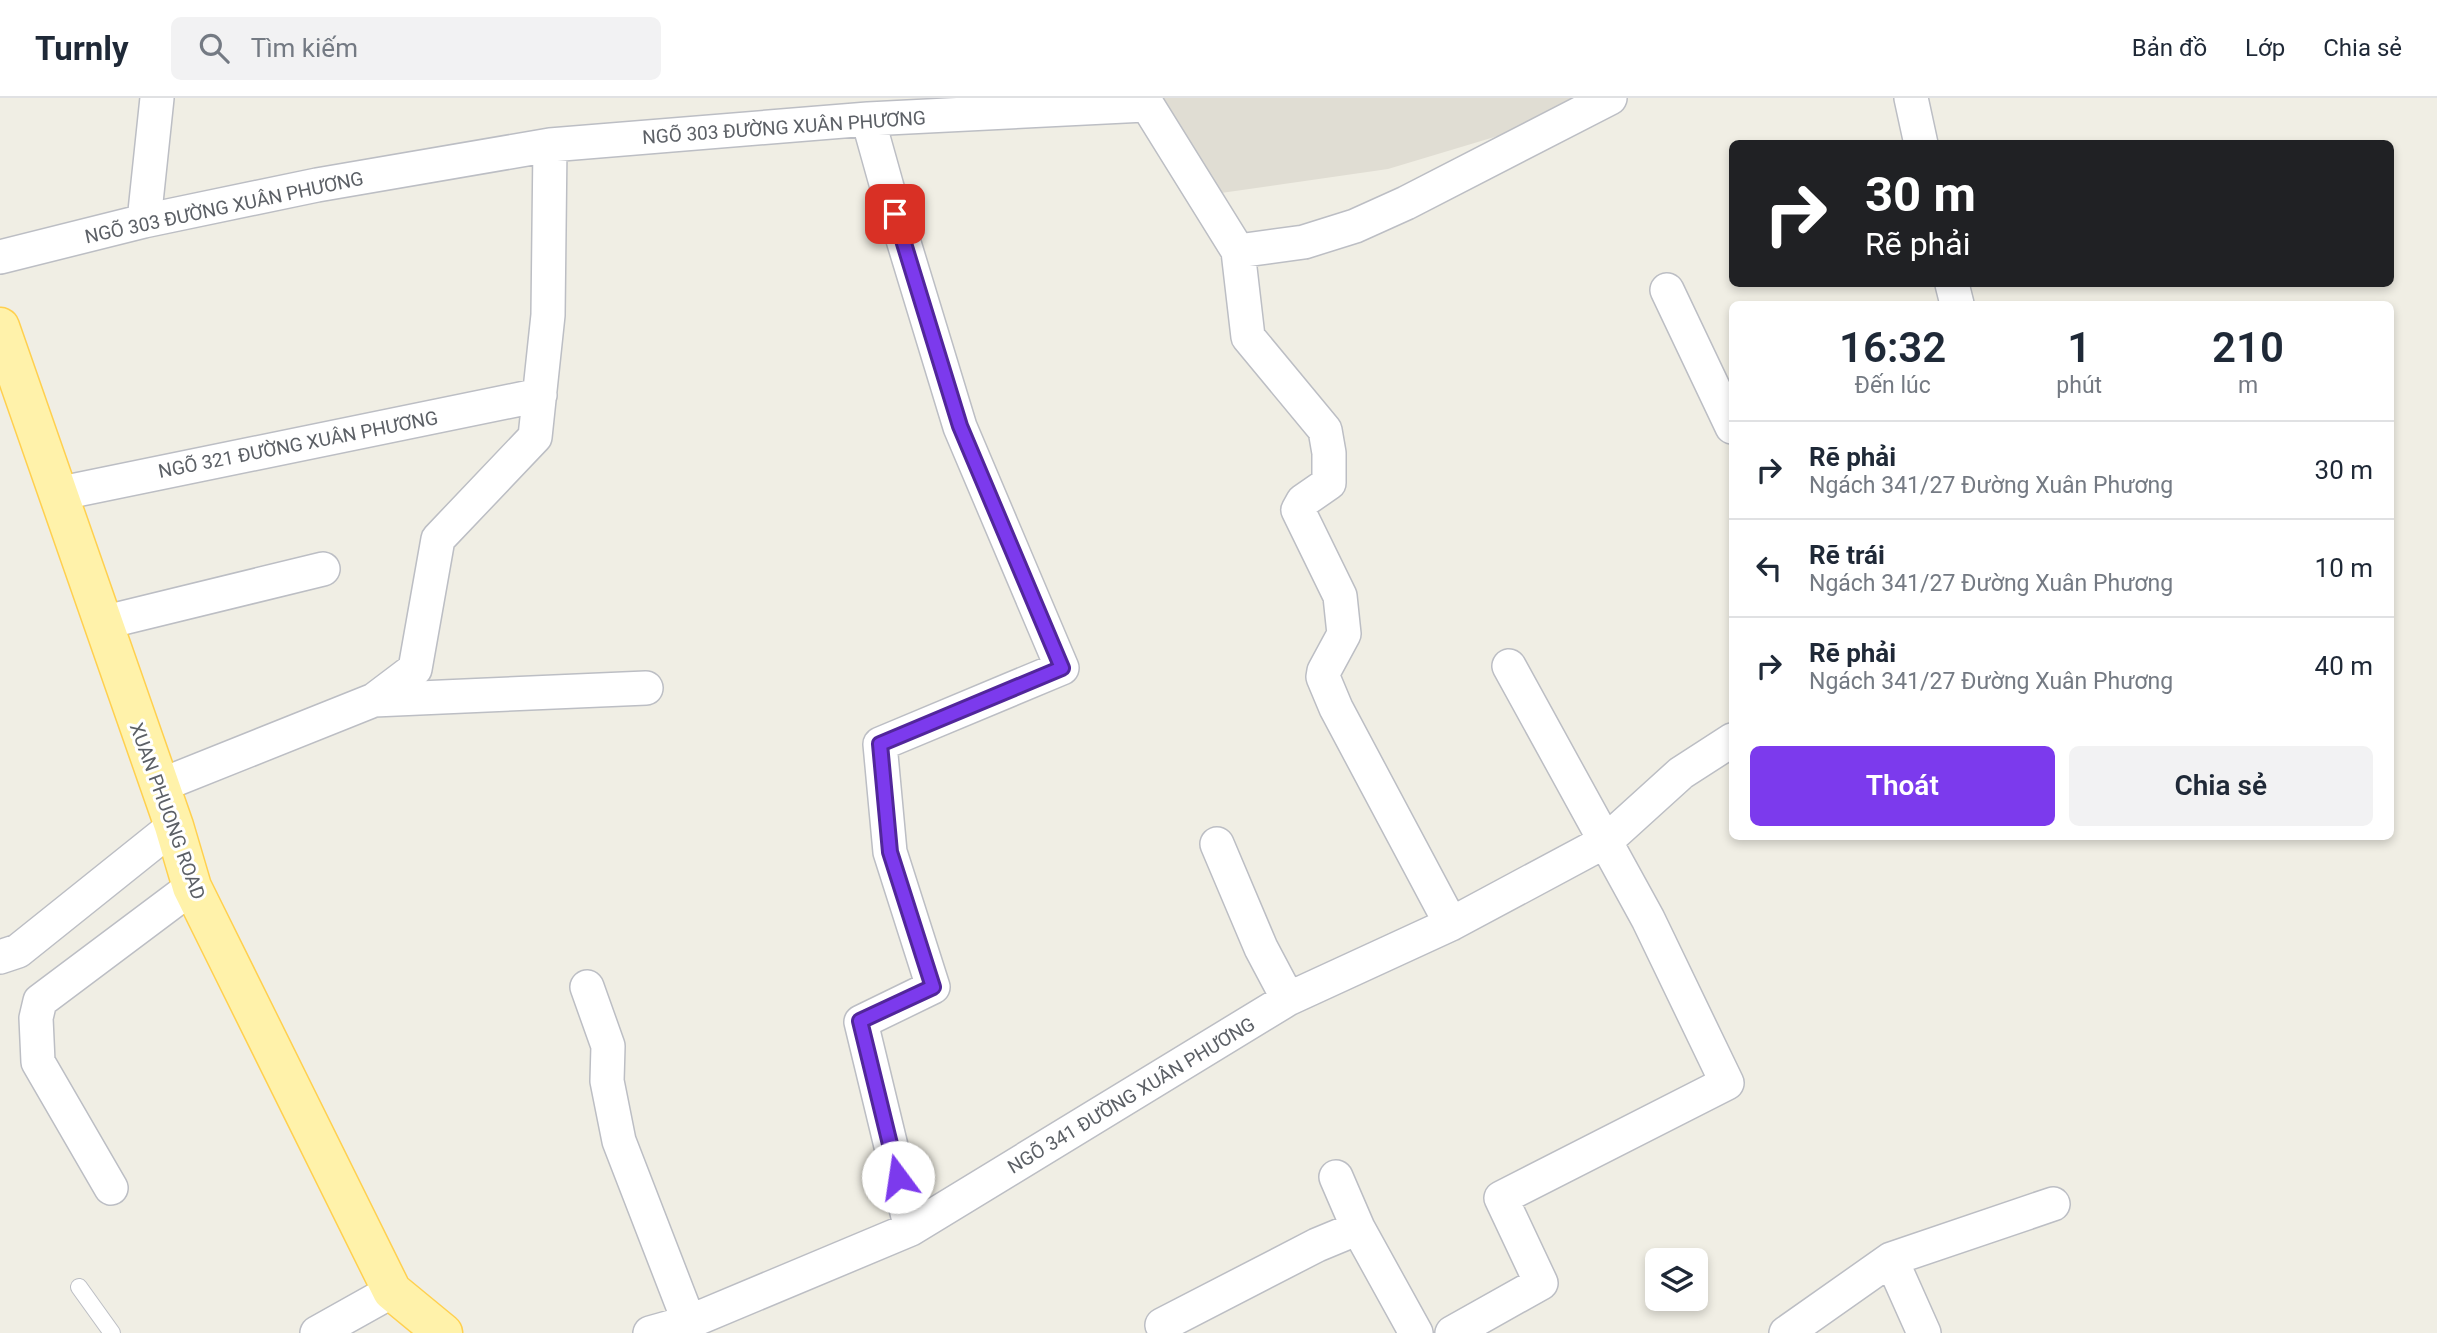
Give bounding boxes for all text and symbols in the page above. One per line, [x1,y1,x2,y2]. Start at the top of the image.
search box [171,17,661,80]
text: Turnly [35,29,129,68]
icon: search [195,29,233,67]
text: Tìm kiếm [251,33,358,63]
text: Bản đồ [2132,34,2207,62]
text: Lớp [2245,34,2285,62]
text: Chia sẻ [2323,34,2402,62]
street label: NGÕ 303 ĐƯỜNG XUÂN PHƯƠNG [641,106,927,149]
text: 30 m [1865,166,1976,223]
street label: NGÕ 303 ĐƯỜNG XUÂN PHƯƠNG [83,167,366,248]
icon: right [1750,168,1841,259]
pin [865,184,925,244]
icon: arrive [876,195,914,233]
text: Rẽ phải [1865,225,1970,263]
text: 16:32 [1839,323,1946,372]
text: 1 [2067,323,2091,372]
text: 210 [2212,323,2284,372]
text: Đến lúc [1854,372,1931,399]
text: phút [2056,372,2102,399]
text: m [2238,372,2258,399]
street label: NGÕ 321 ĐƯỜNG XUÂN PHƯƠNG [156,406,440,483]
text: Rẽ phải [1809,442,1896,472]
icon: right [1750,451,1788,489]
text: 30 m [2315,455,2373,485]
text: Ngách 341/27 Đường Xuân Phương [1809,472,2173,499]
text: Rẽ trái [1809,540,1885,570]
icon: left [1750,549,1788,587]
text: 10 m [2315,553,2373,583]
text: Ngách 341/27 Đường Xuân Phương [1809,570,2173,597]
text: Rẽ phải [1809,638,1896,668]
icon: right [1750,647,1788,685]
text: 40 m [2315,651,2373,681]
text: Ngách 341/27 Đường Xuân Phương [1809,668,2173,695]
street label: XUAN PHUONG ROAD [125,720,210,903]
button: Thoát [1750,746,2055,826]
button: Chia sẻ [2069,746,2373,826]
street label: NGÕ 341 ĐƯỜNG XUÂN PHƯƠNG [1004,1012,1259,1178]
position arrow [861,1140,935,1214]
map controls [1645,1248,1708,1311]
button: layers [1645,1248,1708,1311]

